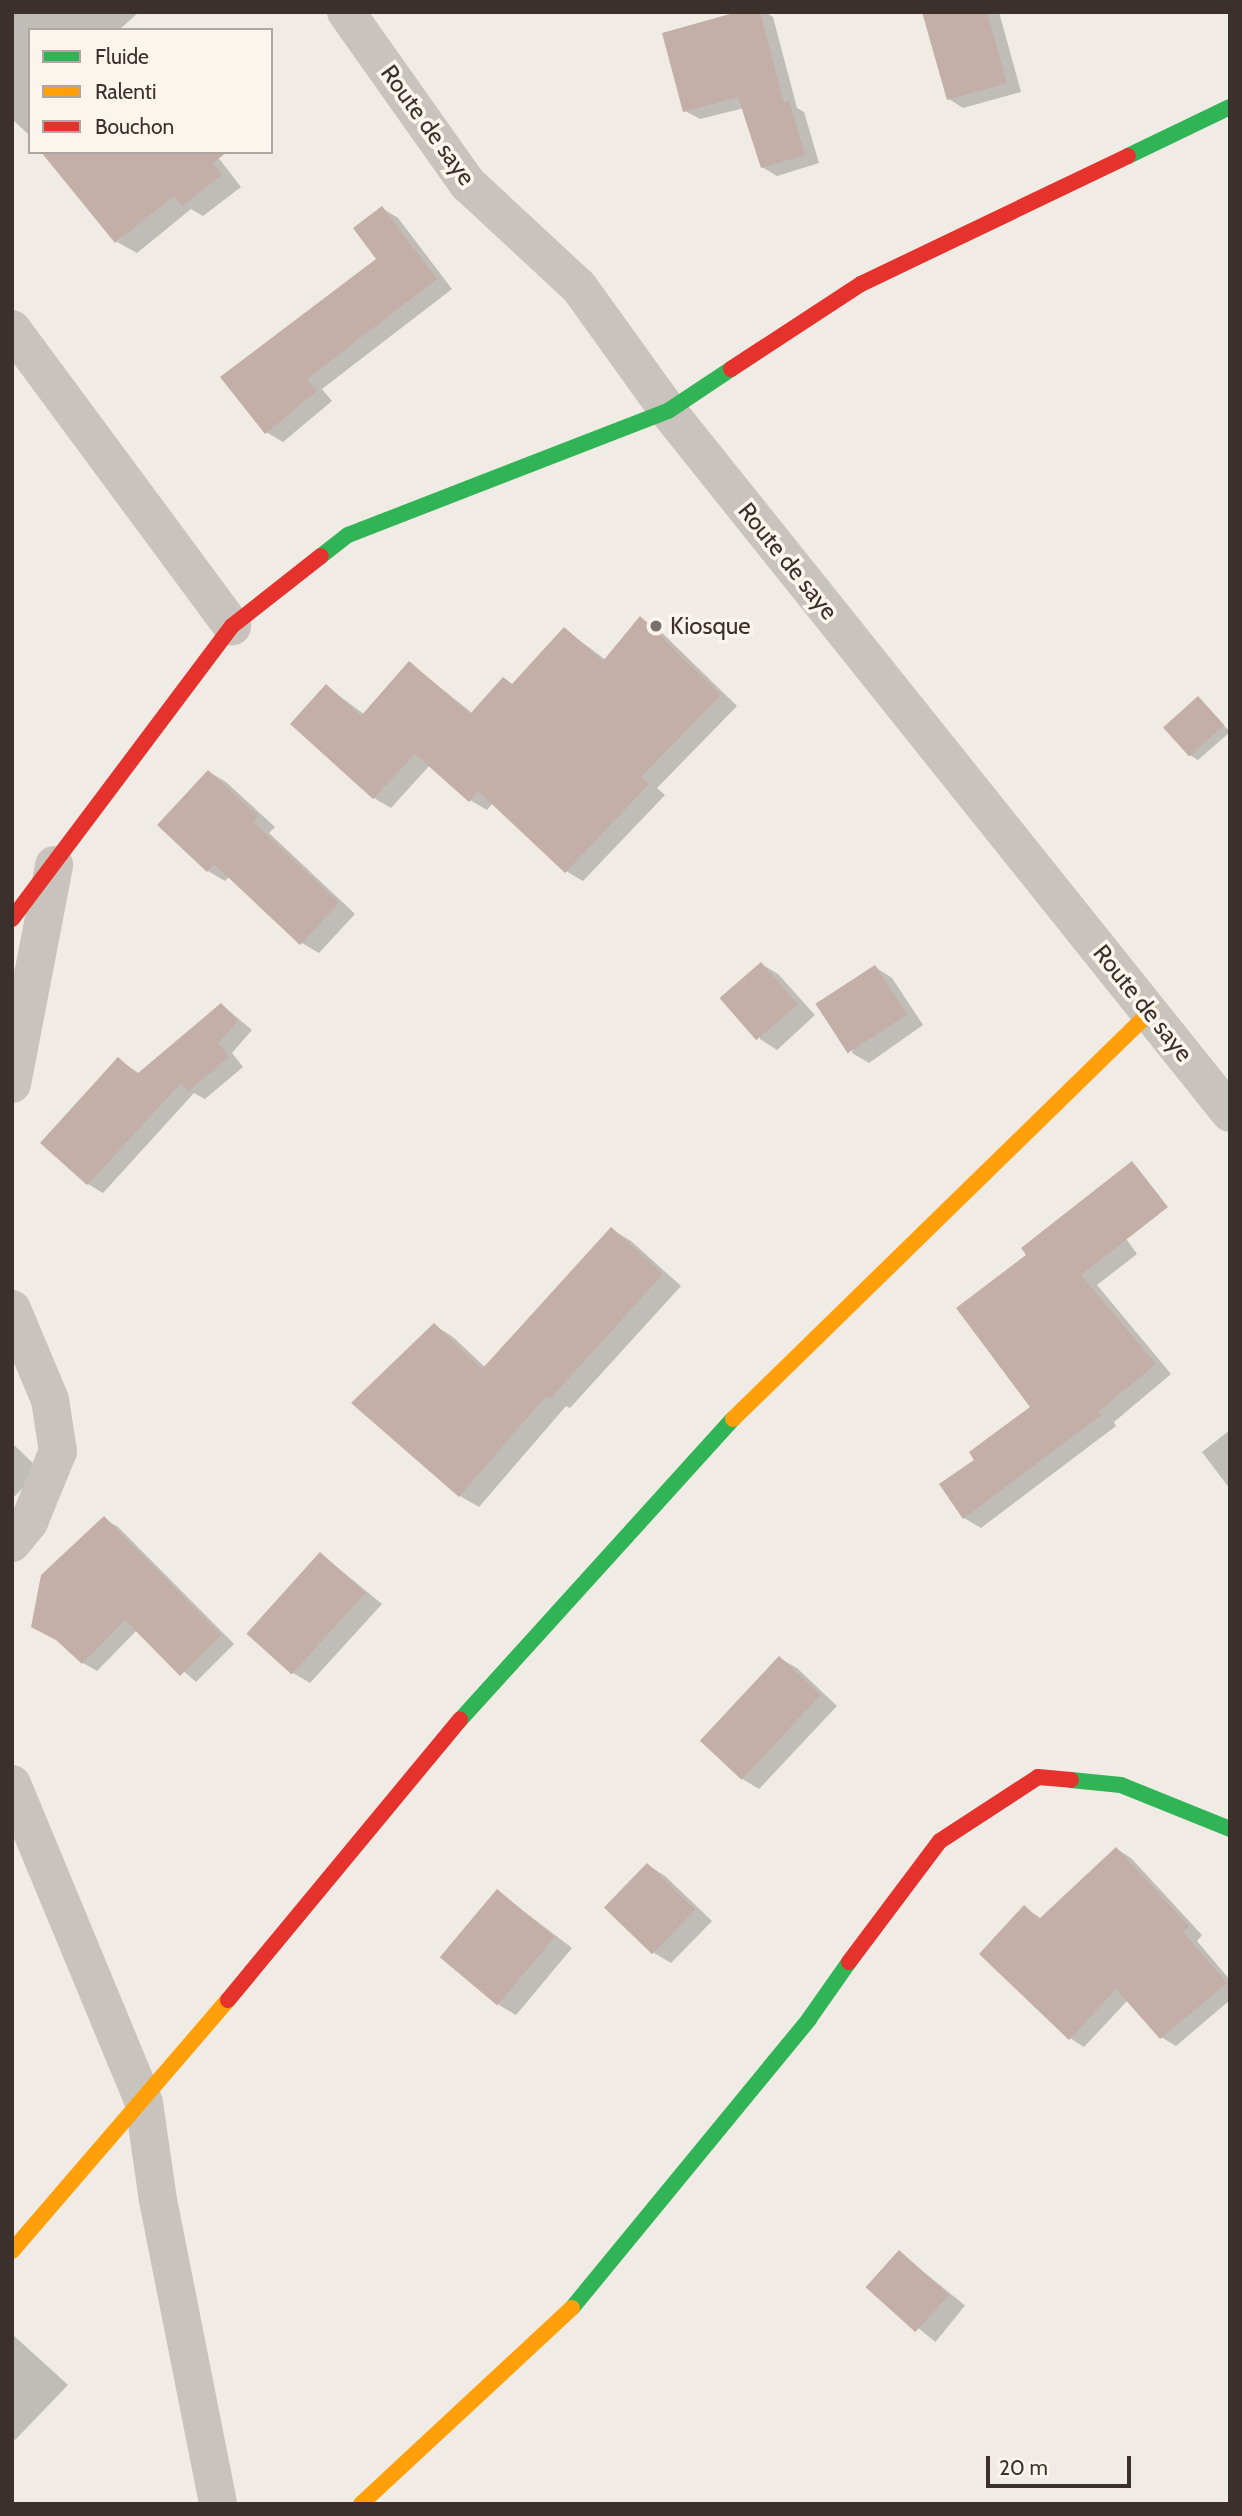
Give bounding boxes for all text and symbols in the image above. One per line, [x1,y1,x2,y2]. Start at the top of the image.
legend [28,28,273,154]
text: Fluide [95,44,149,69]
street label: Route de saye [375,59,481,191]
text: Ralenti [95,79,156,104]
text: Bouchon [95,114,174,139]
street label: Route de saye [732,497,844,625]
place label: Kiosque [670,612,751,640]
marker: Kiosque [648,618,664,634]
street label: Route de saye [1087,939,1199,1067]
scale bar [990,2442,1135,2486]
text: 20 m [999,2455,1048,2480]

